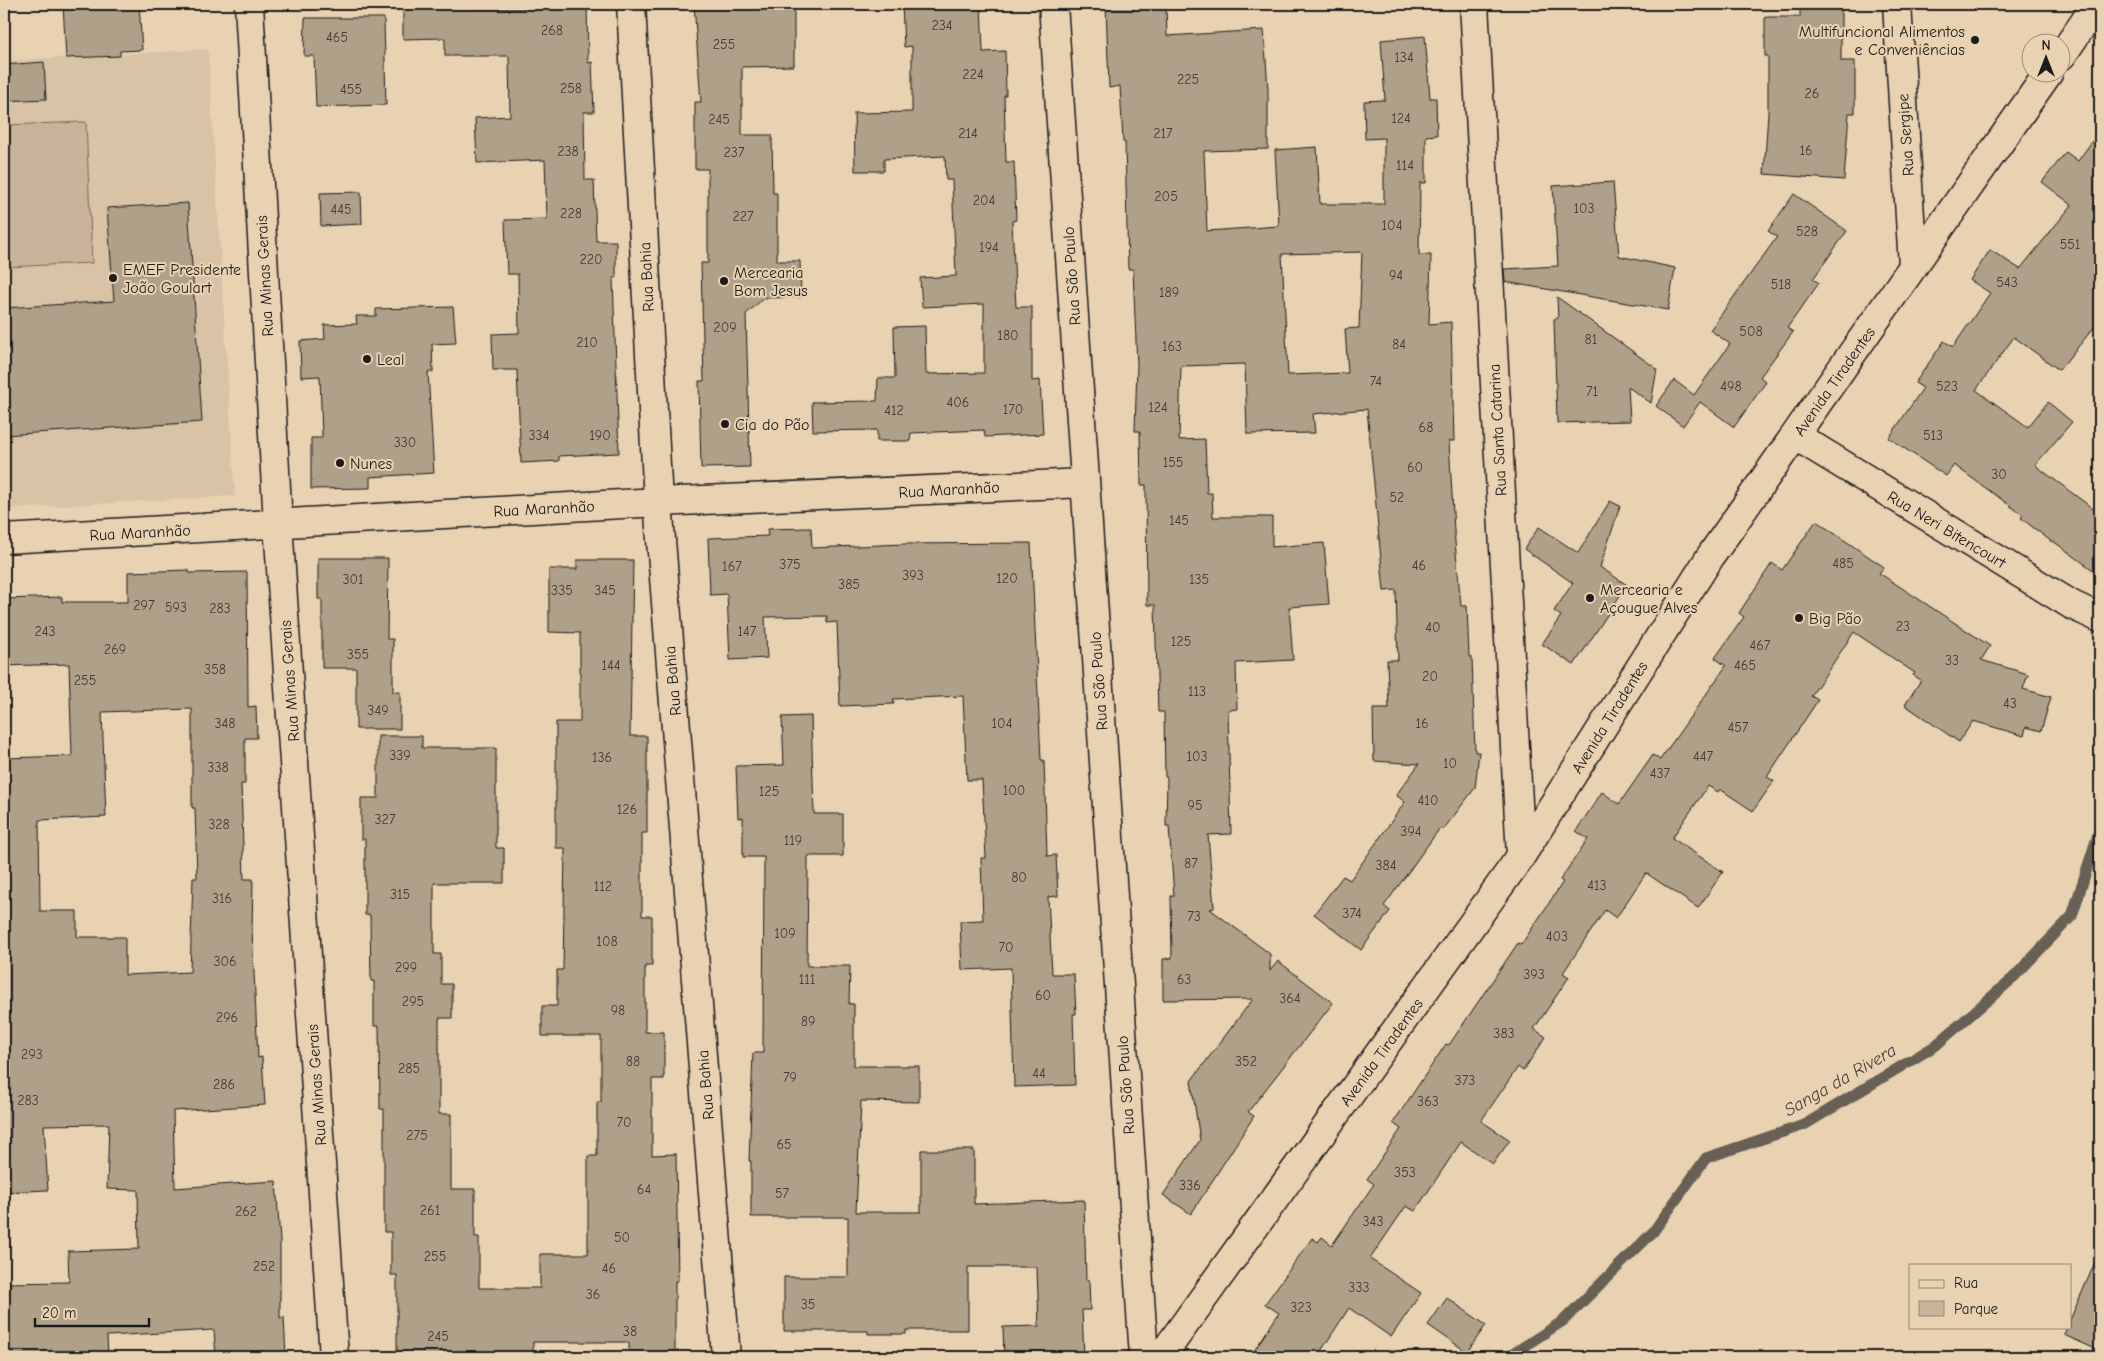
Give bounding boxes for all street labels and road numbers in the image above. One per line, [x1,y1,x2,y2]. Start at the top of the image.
street label: Rua Sergipe [1894,93,1918,177]
street label: Rua Minas Gerais [253,214,277,337]
street label: Rua São Paulo [1060,226,1084,326]
street label: Rua Bahia [636,242,658,312]
street label: Avenida Tiradentes [1791,323,1879,439]
street label: Rua Santa Catarina [1486,363,1510,497]
street label: Rua Maranhão [898,478,1000,502]
street label: Rua Neri Bitencourt [1884,487,2009,573]
street label: Rua Maranhão [493,497,595,521]
street label: Rua Maranhão [89,521,191,545]
street label: Rua Minas Gerais [277,619,303,742]
street label: Rua São Paulo [1087,631,1111,731]
street label: Rua Bahia [661,645,685,717]
street label: Avenida Tiradentes [1568,658,1652,777]
street label: Avenida Tiradentes [1337,995,1427,1110]
street label: Rua Minas Gerais [304,1023,330,1146]
street label: Rua São Paulo [1114,1035,1138,1135]
street label: Rua Bahia [694,1049,718,1121]

